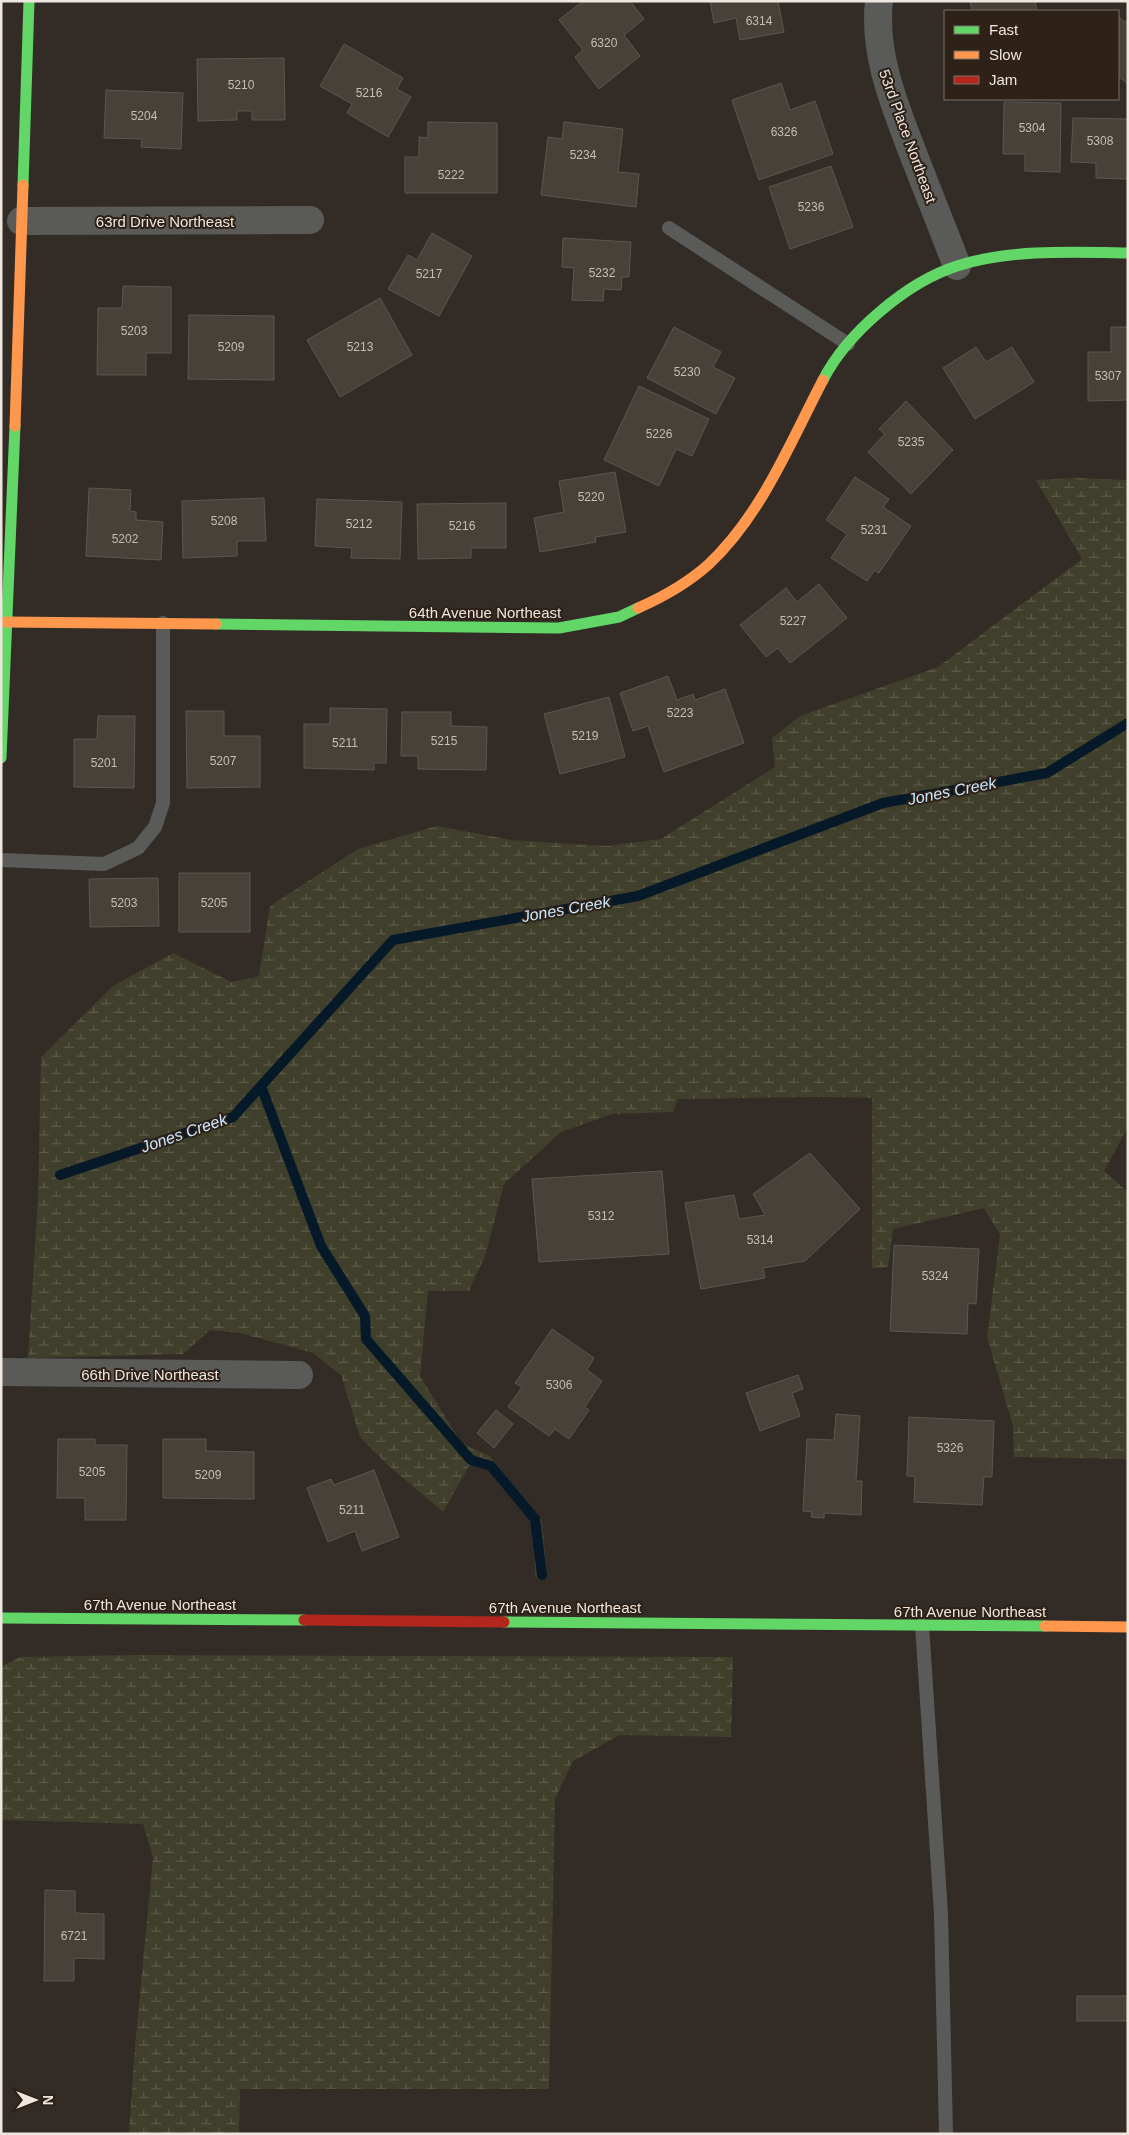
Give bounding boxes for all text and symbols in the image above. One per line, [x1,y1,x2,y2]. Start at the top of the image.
legend [944,10,1119,100]
house number: 6314 [746,14,773,28]
text: Fast [989,21,1019,38]
house number: 6320 [591,36,618,50]
text: Slow [989,46,1022,63]
street label: 53rd Place Northeast [876,67,940,206]
text: Jam [989,71,1017,88]
house number: 5210 [228,78,255,92]
house number: 5216 [356,86,383,100]
house number: 5204 [131,109,158,123]
house number: 5304 [1019,121,1046,135]
house number: 6326 [771,125,798,139]
house number: 5308 [1087,134,1114,148]
house number: 5234 [570,148,597,162]
house number: 5222 [438,168,465,182]
house number: 5236 [798,200,825,214]
street label: 63rd Drive Northeast [96,213,235,230]
house number: 5232 [589,266,616,280]
house number: 5217 [416,267,443,281]
house number: 5203 [121,324,148,338]
house number: 5209 [218,340,245,354]
house number: 5213 [347,340,374,354]
house number: 5230 [674,365,701,379]
house number: 5307 [1095,369,1122,383]
house number: 5226 [646,427,673,441]
house number: 5235 [898,435,925,449]
house number: 5220 [578,490,605,504]
house number: 5208 [211,514,238,528]
house number: 5212 [346,517,373,531]
house number: 5216 [449,519,476,533]
house number: 5231 [861,523,888,537]
house number: 5202 [112,532,139,546]
street label: 64th Avenue Northeast [409,604,562,621]
house number: 5227 [780,614,807,628]
house number: 5223 [667,706,694,720]
house number: 5219 [572,729,599,743]
house number: 5215 [431,734,458,748]
house number: 5211 [332,736,358,750]
house number: 5207 [210,754,237,768]
house number: 5201 [91,756,118,770]
water label: Jones Creek [905,774,999,808]
water label: Jones Creek [519,893,613,925]
house number: 5203 [111,896,138,910]
house number: 5205 [201,896,228,910]
water label: Jones Creek [138,1110,230,1156]
house number: 5312 [588,1209,615,1223]
house number: 5314 [747,1233,774,1247]
house number: 5324 [922,1269,949,1283]
street label: 66th Drive Northeast [81,1366,220,1383]
house number: 5306 [546,1378,573,1392]
house number: 5326 [937,1441,964,1455]
house number: 5205 [79,1465,106,1479]
house number: 5209 [195,1468,222,1482]
house number: 5211 [339,1503,365,1517]
street label: 67th Avenue Northeast [84,1596,237,1613]
street label: 67th Avenue Northeast [489,1599,642,1616]
street label: 67th Avenue Northeast [894,1603,1047,1620]
house number: 6721 [61,1929,88,1943]
north arrow [10,2075,60,2125]
text: N [40,2095,56,2105]

